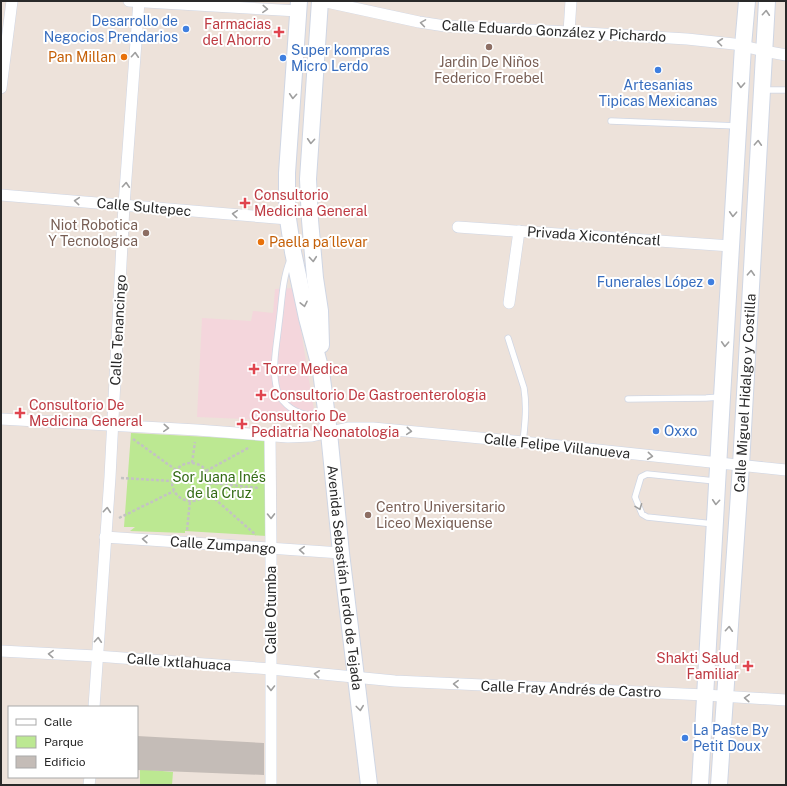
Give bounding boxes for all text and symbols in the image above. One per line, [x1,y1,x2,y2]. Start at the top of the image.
one-way arrow [262,5,268,13]
one-way arrow [762,10,771,16]
place label: Desarrollo de Negocios Prendarios [44,13,178,45]
place label: Farmacias del Ahorro [202,16,271,48]
street label: Calle Eduardo González y Pichardo [441,17,667,45]
one-way arrow [420,19,426,28]
marker: Desarrollo de Negocios Prendarios [181,24,191,34]
marker: Farmacias del Ahorro [274,27,284,37]
one-way arrow [717,38,723,47]
place label: Super kompras Micro Lerdo [291,42,390,74]
marker: Jardin De Niños Federico Froebel [484,42,494,52]
place label: Pan Millan [48,49,116,65]
marker: Pan Millan [119,52,129,62]
one-way arrow [130,52,139,58]
marker: Super kompras Micro Lerdo [278,53,288,63]
place label: Jardin De Niños Federico Froebel [434,54,544,86]
marker: Artesanias Tipicas Mexicanas [653,65,663,75]
place label: Artesanias Tipicas Mexicanas [599,77,717,109]
one-way arrow [736,82,745,88]
one-way arrow [288,93,297,99]
one-way arrow [307,138,316,144]
one-way arrow [754,140,763,146]
one-way arrow [121,182,130,188]
place label: Consultorio Medicina General [254,187,368,219]
street label: Calle Sultepec [96,195,192,219]
one-way arrow [74,197,80,206]
marker: Consultorio Medicina General [239,197,251,209]
one-way arrow [232,210,238,219]
one-way arrow [728,211,737,217]
place label: Niot Robotica Y Tecnologica [48,217,138,249]
street label: Privada Xiconténcatl [526,223,662,249]
marker: Niot Robotica Y Tecnologica [141,228,151,238]
place label: Paella pa´llevar [269,234,368,250]
marker: Paella pa´llevar [256,237,266,247]
one-way arrow [309,256,318,262]
one-way arrow [747,270,756,276]
street label: Calle Tenancingo [107,274,129,386]
place label: Funerales López [597,274,703,290]
marker: Funerales López [706,277,716,287]
street label: Calle Miguel Hidalgo y Costilla [731,293,759,493]
one-way arrow [300,301,308,307]
one-way arrow [721,341,729,347]
place label: Torre Medica [263,361,348,377]
marker: Torre Medica [248,363,260,375]
place label: Consultorio De Gastroenterologia [270,387,486,403]
marker: Consultorio De Gastroenterologia [255,389,267,401]
place label: Consultorio De Medicina General [29,397,143,429]
marker: Consultorio De Medicina General [14,407,26,419]
place label: Consultorio De Pediatria Neonatologia [251,408,399,440]
marker: Consultorio De Pediatria Neonatologia [236,418,248,430]
place label: Oxxo [664,423,697,439]
one-way arrow [163,424,169,433]
one-way arrow [406,426,412,435]
marker: Oxxo [651,426,661,436]
street label: Calle Felipe Villanueva [483,430,631,462]
one-way arrow [647,451,653,460]
street label: Avenida Sebastián Lerdo de Tejada [324,464,365,691]
park label: Sor Juana Inés de la Cruz [172,469,266,501]
place label: Centro Universitario Liceo Mexiquense [376,499,506,531]
one-way arrow [712,499,720,505]
one-way arrow [635,504,643,511]
one-way arrow [102,507,111,513]
marker: Centro Universitario Liceo Mexiquense [363,510,373,520]
one-way arrow [267,513,275,519]
street label: Calle Zumpango [170,533,277,557]
one-way arrow [142,535,148,544]
one-way arrow [299,546,305,555]
street label: Calle Otumba [263,566,279,654]
one-way arrow [725,626,734,632]
one-way arrow [93,637,102,643]
one-way arrow [48,649,54,658]
street label: Calle Ixtlahuaca [126,650,232,674]
place label: Shakti Salud Familiar [656,650,739,682]
marker: Shakti Salud Familiar [742,660,754,672]
one-way arrow [314,669,320,678]
street label: Calle Fray Andrés de Castro [480,678,662,700]
one-way arrow [453,680,459,689]
one-way arrow [267,685,275,691]
one-way arrow [744,693,750,702]
one-way arrow [355,705,364,711]
legend [8,706,138,778]
text: Calle [44,715,73,729]
place label: La Paste By Petit Doux [693,722,769,754]
marker: La Paste By Petit Doux [680,733,690,743]
text: Parque [44,735,84,749]
text: Edificio [44,755,86,769]

